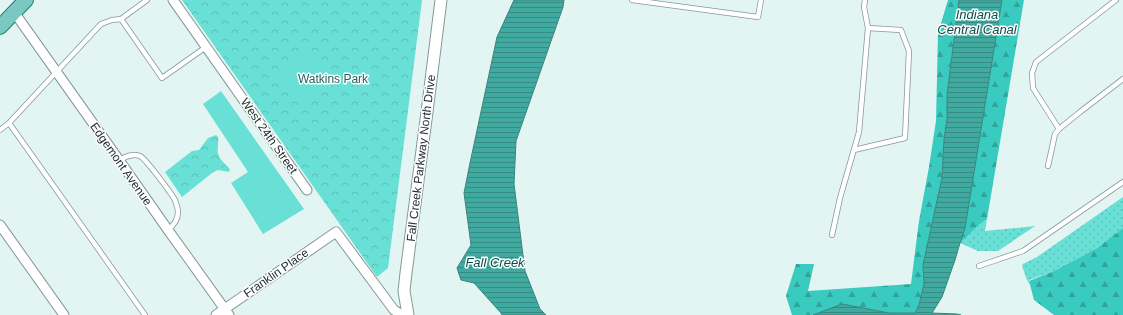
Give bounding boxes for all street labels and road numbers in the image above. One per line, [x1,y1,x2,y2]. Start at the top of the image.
street label: Fall Creek Parkway North Drive [404,73,438,242]
street label: West 24th Street [238,95,301,177]
street label: Edgemont Avenue [87,120,155,208]
street label: Franklin Place [241,245,311,301]

